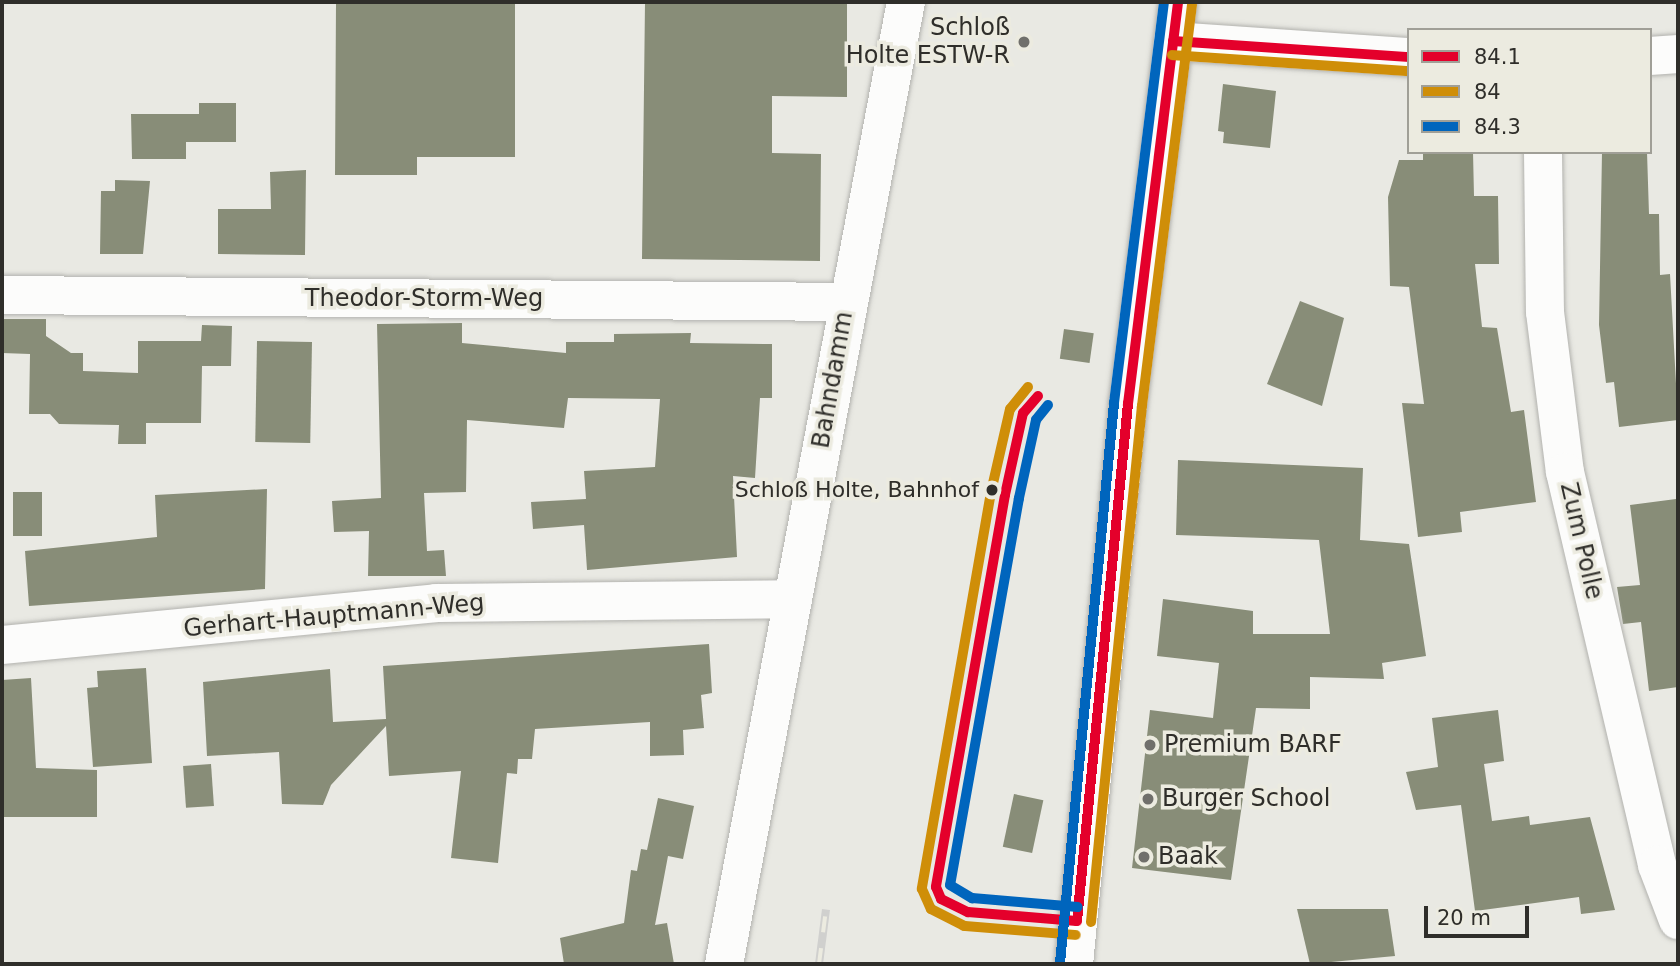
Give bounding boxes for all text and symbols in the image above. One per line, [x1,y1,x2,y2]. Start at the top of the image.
place label: Schloß Holte ESTW-R [846,14,1010,70]
legend [1407,28,1652,154]
marker: Schloß Holte ESTW-R [1016,34,1032,50]
text: 84.1 [1474,45,1521,69]
text: 84 [1474,80,1501,104]
text: 84.3 [1474,115,1521,139]
street label: Theodor-Storm-Weg [305,285,543,313]
street label: Bahndamm [807,309,859,451]
place label: Schloß Holte, Bahnhof [735,477,979,503]
street label: Zum Polle [1554,480,1608,602]
marker: Schloß Holte, Bahnhof [985,483,999,497]
street label: Gerhart-Hauptmann-Weg [182,589,486,643]
place label: Premium BARF [1164,731,1342,759]
marker: Premium BARF [1142,737,1158,753]
place label: Burger School [1162,785,1330,813]
marker: Burger School [1140,791,1156,807]
place label: Baak [1158,843,1218,871]
marker: Baak [1136,849,1152,865]
scale bar [1428,892,1533,936]
text: 20 m [1437,906,1491,930]

